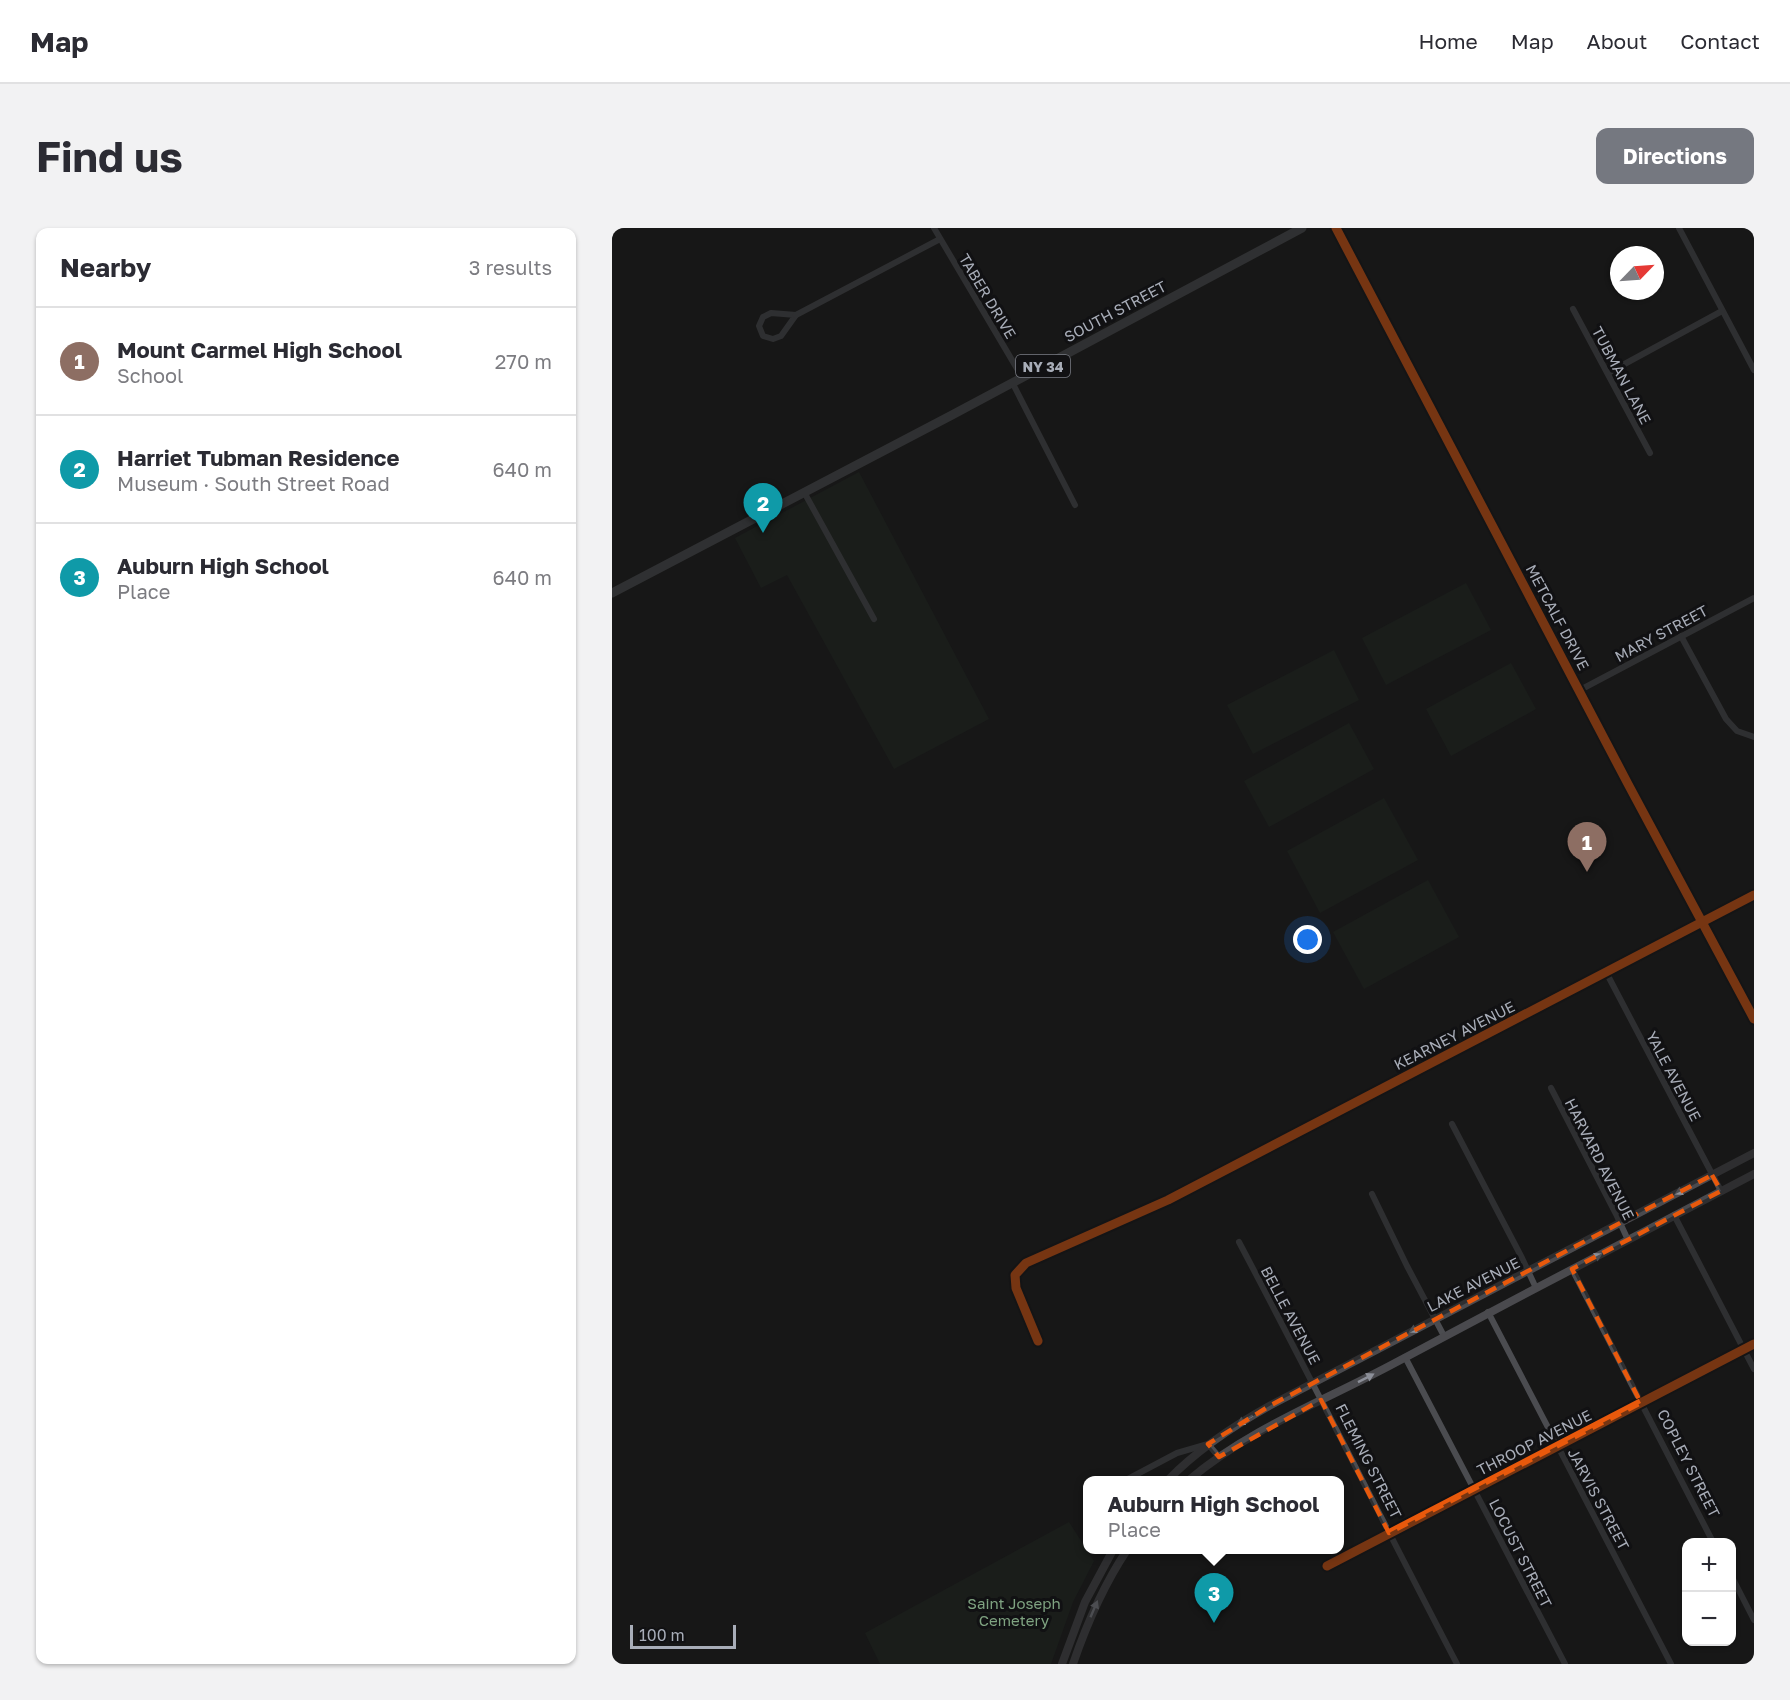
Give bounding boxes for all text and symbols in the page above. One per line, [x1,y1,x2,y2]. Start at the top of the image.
text: Map [30,25,88,58]
text: Home [1418,28,1478,54]
text: Map [1511,28,1554,54]
text: About [1587,28,1647,54]
text: Contact [1680,28,1760,54]
button: Directions [1596,128,1754,184]
text: Find us [36,131,183,181]
north arrow [1610,246,1664,300]
street label: TABER DRIVE [956,250,1020,342]
text: Nearby [60,252,151,283]
text: 3 results [469,255,552,279]
street label: SOUTH STREET [1061,277,1169,345]
street label: TUBMAN LANE [1589,323,1655,427]
text: Mount Carmel High School [117,336,402,363]
text: 1 [74,349,85,373]
text: 270 m [495,349,552,373]
road number: NY 34 [1016,355,1070,377]
text: School [117,363,183,387]
text: Harriet Tubman Residence [117,444,399,471]
text: 2 [73,457,86,481]
text: 640 m [493,457,552,481]
text: Museum · South Street Road [117,471,390,495]
pin: 2 [744,484,782,533]
text: Auburn High School [117,552,329,579]
street label: METCALF DRIVE [1523,561,1593,673]
text: 3 [73,565,86,589]
text: 640 m [493,565,552,589]
text: Place [117,579,170,603]
street label: MARY STREET [1611,601,1711,665]
pin: 1 [1568,822,1606,872]
your location [1293,925,1322,954]
street label: KEARNEY AVENUE [1391,997,1517,1073]
street label: YALE AVENUE [1643,1028,1705,1124]
street label: HARVARD AVENUE [1562,1095,1638,1223]
one-way arrow [1675,1185,1692,1194]
street label: LAKE AVENUE [1424,1253,1522,1315]
one-way arrow [1586,1253,1603,1263]
street label: BELLE AVENUE [1258,1263,1324,1367]
one-way arrow [1408,1323,1425,1333]
one-way arrow [1357,1373,1375,1383]
street label: FLEMING STREET [1332,1400,1406,1522]
street label: THROOP AVENUE [1474,1405,1594,1479]
street label: COPLEY STREET [1654,1406,1724,1520]
one-way arrow [1237,1414,1253,1425]
street label: JARVIS STREET [1565,1445,1633,1553]
popup [1083,1476,1344,1554]
text: Auburn High School [1108,1490,1319,1517]
street label: LOCUST STREET [1486,1496,1556,1610]
text: Place [1108,1517,1161,1541]
map controls [1682,1538,1736,1646]
button: + [1682,1538,1736,1592]
pin: 3 [1194,1574,1234,1623]
button: − [1682,1592,1736,1646]
park label: Saint Joseph Cemetery [967,1594,1061,1629]
one-way arrow [1089,1600,1099,1618]
scale bar [630,1622,736,1650]
text: 100 m [639,1625,685,1645]

